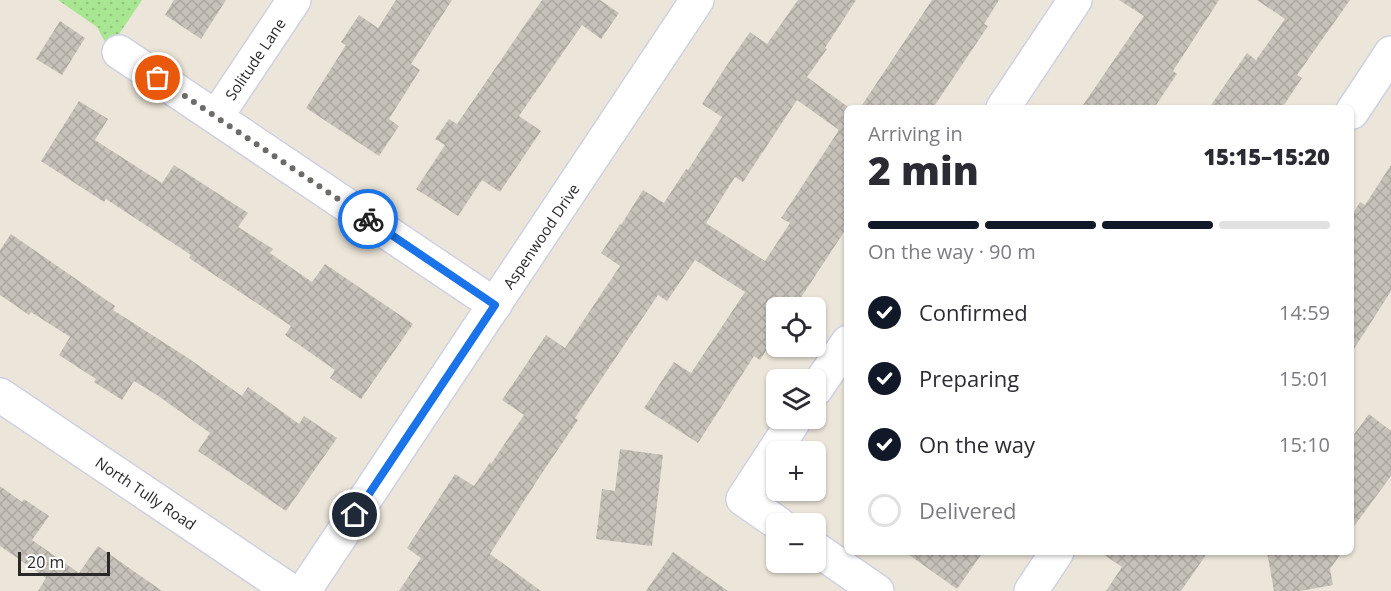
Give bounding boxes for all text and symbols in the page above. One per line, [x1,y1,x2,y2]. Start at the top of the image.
street label: Solitude Lane [220,14,290,104]
pin [132,52,183,103]
icon: bag [141,61,174,94]
text: Arriving in [868,120,963,147]
text: 15:15–15:20 [1203,141,1330,171]
text: 2 min [868,143,979,196]
street label: Aspenwood Drive [498,179,584,293]
courier [338,189,398,249]
icon: bike [352,203,385,236]
text: On the way · 90 m [868,238,1036,265]
icon: check [868,296,901,329]
map controls [766,297,826,573]
button: locate [766,297,826,357]
text: Confirmed [919,297,1028,327]
text: 14:59 [1279,299,1330,326]
icon: check [868,362,901,395]
text: Preparing [919,363,1019,393]
text: 15:01 [1279,365,1330,392]
button: layers [766,369,826,429]
icon: check [868,428,901,461]
text: On the way [919,429,1035,459]
text: 15:10 [1279,431,1330,458]
button: + [766,441,826,501]
street label: North Tully Road [92,452,200,534]
pin [329,489,380,540]
text: Delivered [919,495,1017,525]
icon: home [338,498,371,531]
button: − [766,513,826,573]
scale bar [18,549,110,576]
text: 20 m [27,551,64,573]

